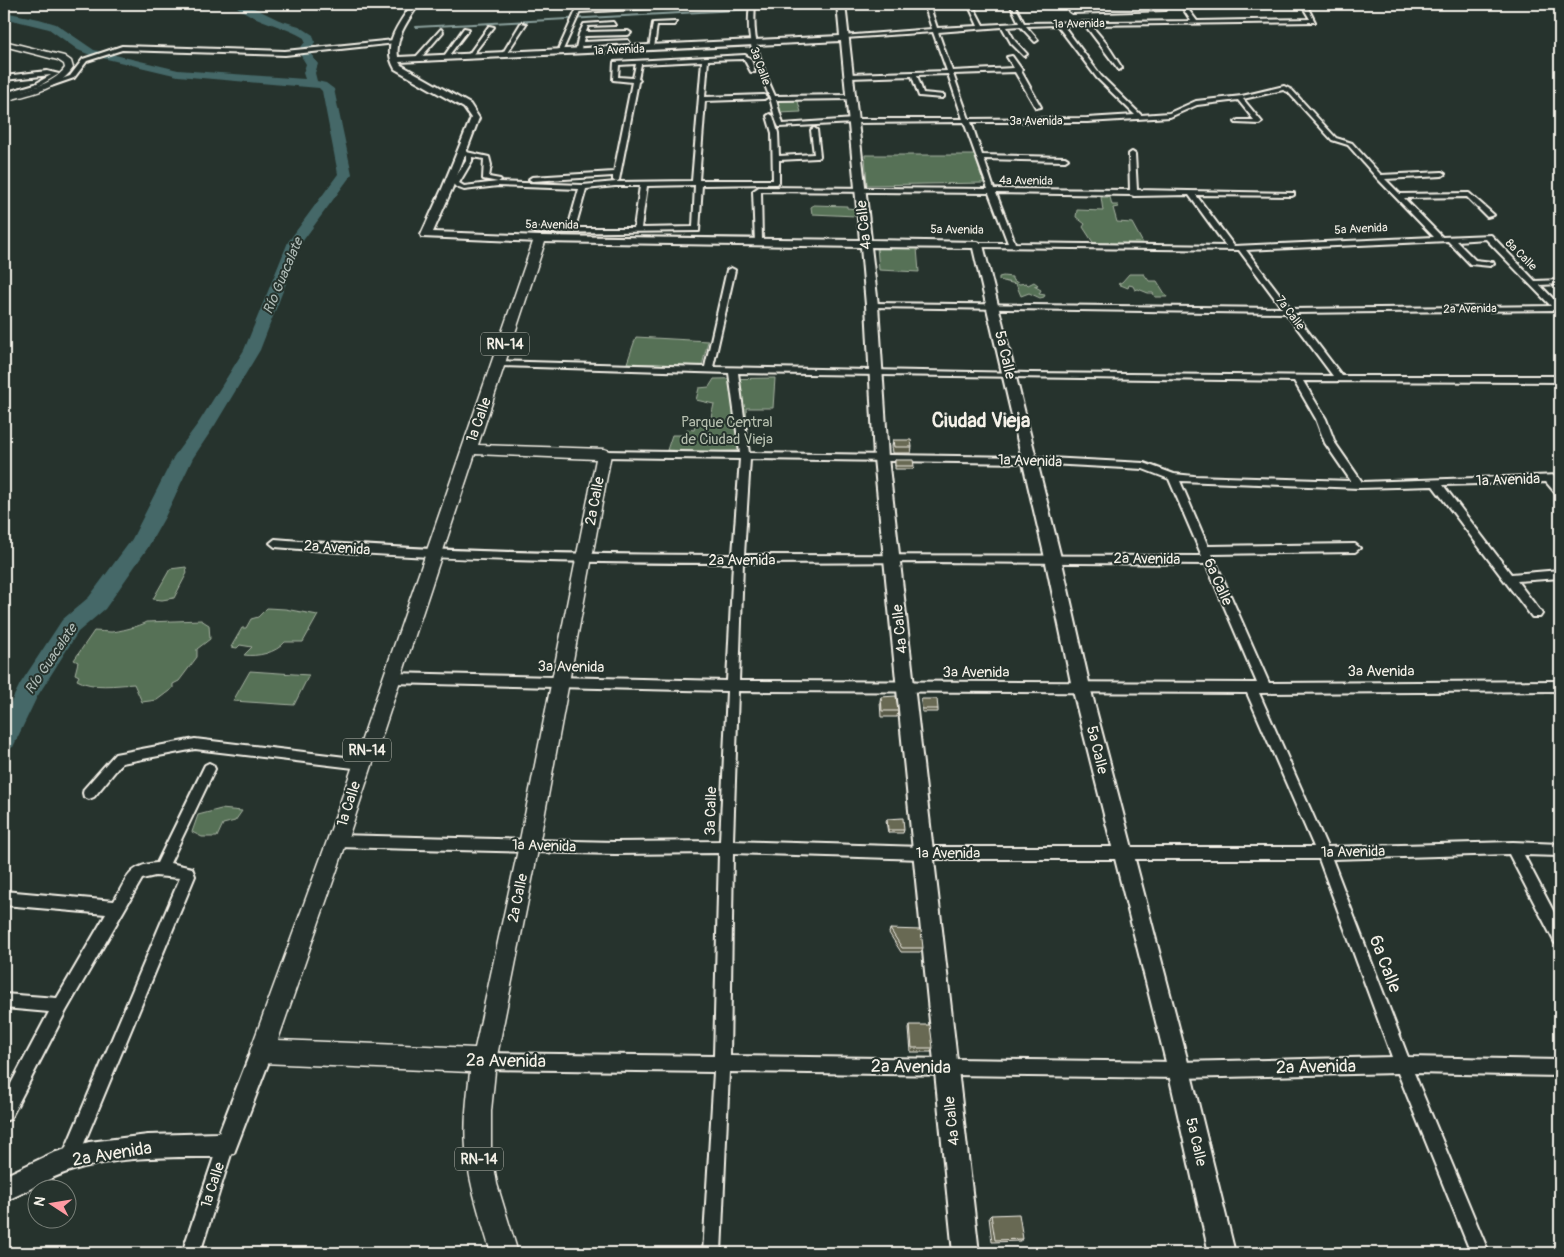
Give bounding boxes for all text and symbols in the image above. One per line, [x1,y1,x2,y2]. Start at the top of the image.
street label: 1a Avenida [1053,16,1105,32]
street label: 1a Avenida [593,42,645,58]
street label: 3a Calle [746,45,774,87]
street label: 3a Avenida [1009,114,1063,129]
street label: 4a Avenida [999,173,1053,189]
street label: 4a Calle [852,199,876,251]
street label: 5a Avenida [525,217,579,233]
street label: 5a Avenida [1334,220,1388,238]
street label: 5a Avenida [930,222,984,238]
water label: Río Guacalate [259,233,307,317]
street label: 8a Calle [1502,236,1540,274]
street label: 7a Calle [1272,293,1308,333]
street label: 2a Avenida [1443,301,1497,317]
street label: 5a Calle [990,329,1020,382]
road number: RN-14 [481,332,529,356]
street label: 1a Calle [462,394,496,445]
district label: Ciudad Vieja [932,408,1030,433]
park label: Parque Central de Ciudad Vieja [681,413,773,449]
street label: 1a Avenida [998,450,1062,472]
street label: 1a Avenida [1476,469,1540,491]
street label: 2a Calle [581,474,609,527]
street label: 2a Avenida [303,536,371,560]
street label: 2a Avenida [1113,549,1181,569]
street label: 2a Avenida [709,551,775,570]
street label: 6a Calle [1199,555,1237,609]
street label: 4a Calle [888,603,912,655]
water label: Río Guacalate [21,619,82,697]
street label: 3a Avenida [537,657,605,677]
street label: 3a Avenida [1348,662,1414,681]
street label: 3a Avenida [943,663,1009,682]
street label: 5a Calle [1082,724,1112,777]
road number: RN-14 [343,738,391,762]
street label: 1a Calle [333,778,365,829]
street label: 3a Calle [701,785,721,836]
street label: 1a Avenida [512,835,576,857]
street label: 1a Avenida [1321,842,1385,862]
street label: 1a Avenida [916,844,980,863]
street label: 2a Calle [504,871,533,924]
street label: 6a Calle [1364,932,1406,996]
street label: 2a Avenida [466,1049,546,1073]
street label: 2a Avenida [871,1055,951,1079]
street label: 2a Avenida [1276,1055,1356,1079]
street label: 4a Calle [940,1095,964,1147]
street label: 5a Calle [1181,1116,1211,1169]
street label: 2a Avenida [71,1136,153,1172]
road number: RN-14 [455,1148,503,1170]
street label: 1a Calle [197,1159,229,1210]
north arrow [28,1180,78,1230]
text: N [30,1195,49,1208]

